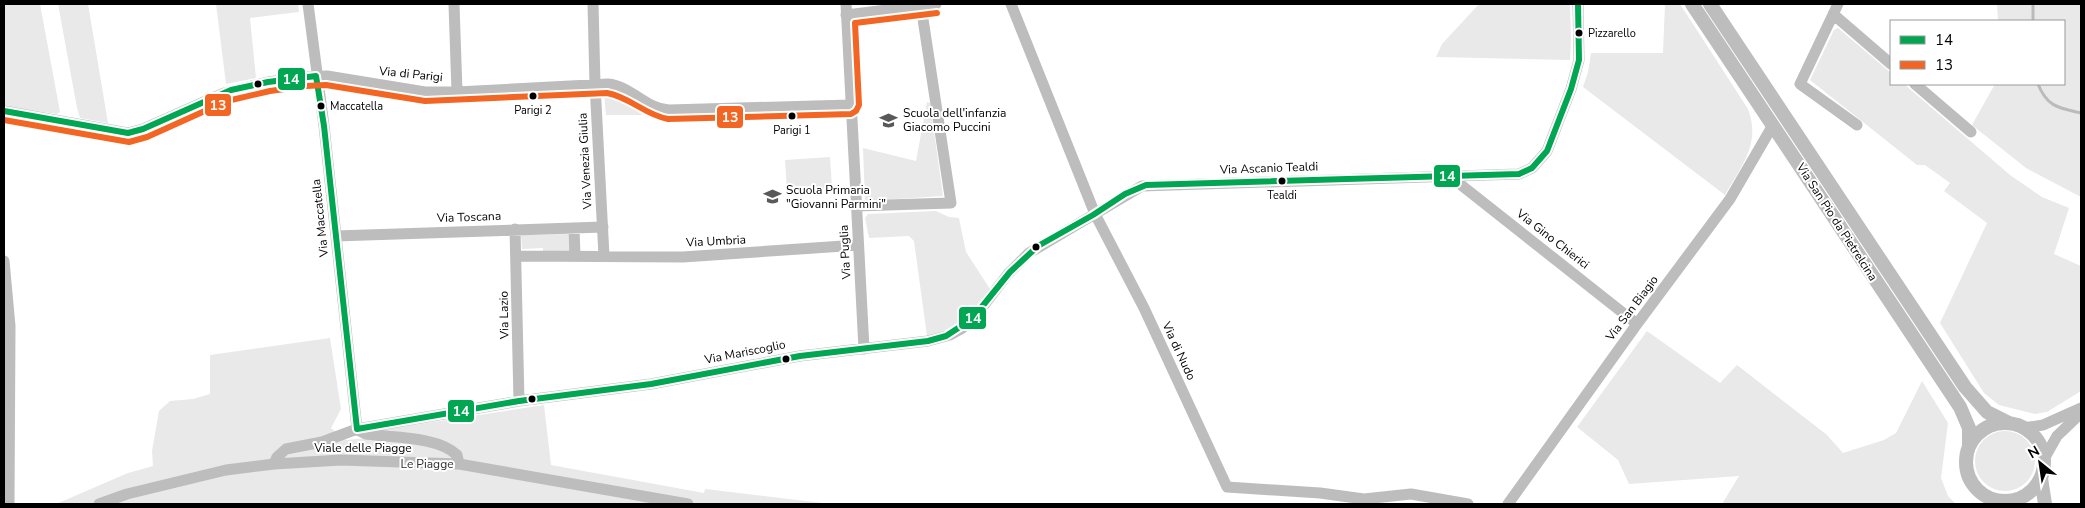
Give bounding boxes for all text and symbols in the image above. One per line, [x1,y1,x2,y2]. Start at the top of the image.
legend [1890,20,2065,85]
place label: Pizzarello [1588,26,1636,41]
marker: Pizzarello [1574,28,1584,38]
text: 14 [1935,30,1953,50]
text: 13 [1935,55,1953,75]
street label: Via di Parigi [377,63,444,85]
line badge: 14 [277,67,306,91]
text: 14 [283,70,300,89]
unlabelled marker [253,79,263,89]
marker: Parigi 2 [528,91,538,101]
line badge: 13 [204,93,232,117]
text: 13 [210,96,226,115]
place label: Maccatella [330,99,383,114]
marker: Maccatella [316,101,326,111]
place label: Parigi 2 [514,103,552,118]
line badge: 13 [716,105,744,129]
place label: Scuola dell'infanzia Giacomo Puccini [903,105,1006,135]
text: 13 [722,108,738,127]
school or university icon: Scuola dell'infanzia Giacomo Puccini [879,110,899,130]
marker: Parigi 1 [787,111,797,121]
street label: Via Venezia Giulia [574,112,596,211]
place label: Parigi 1 [773,123,811,138]
street label: Via Ascanio Tealdi [1219,158,1318,178]
street label: Via San Pio da Pietrelcina [1792,159,1881,284]
line badge: 14 [1433,164,1461,188]
text: 14 [1439,167,1456,186]
marker: Tealdi [1277,176,1287,186]
street label: Via Maccatella [308,178,332,259]
place label: Scuola Primaria "Giovanni Parmini" [786,182,886,212]
school or university icon: Scuola Primaria "Giovanni Parmini" [762,187,782,207]
place label: Tealdi [1267,188,1297,203]
street label: Via Gino Chierici [1513,205,1593,272]
street label: Via Toscana [436,208,501,226]
street label: Via Puglia [836,224,854,281]
street label: Via Umbria [685,231,746,251]
unlabelled marker [1031,242,1041,252]
street label: Via San Biagio [1602,272,1662,345]
street label: Via Lazio [496,290,512,340]
line badge: 14 [958,306,987,330]
text: 14 [965,309,982,328]
street label: Via di Nudo [1158,318,1200,383]
street label: Via Mariscoglio [702,336,787,368]
unlabelled marker [781,354,791,364]
unlabelled marker [527,394,537,404]
line badge: 14 [447,399,475,423]
text: 14 [453,402,470,421]
north arrow [2015,438,2065,488]
street label: Viale delle Piagge [313,440,412,456]
text: N [2024,441,2043,463]
park label: Le Piagge [400,456,454,472]

